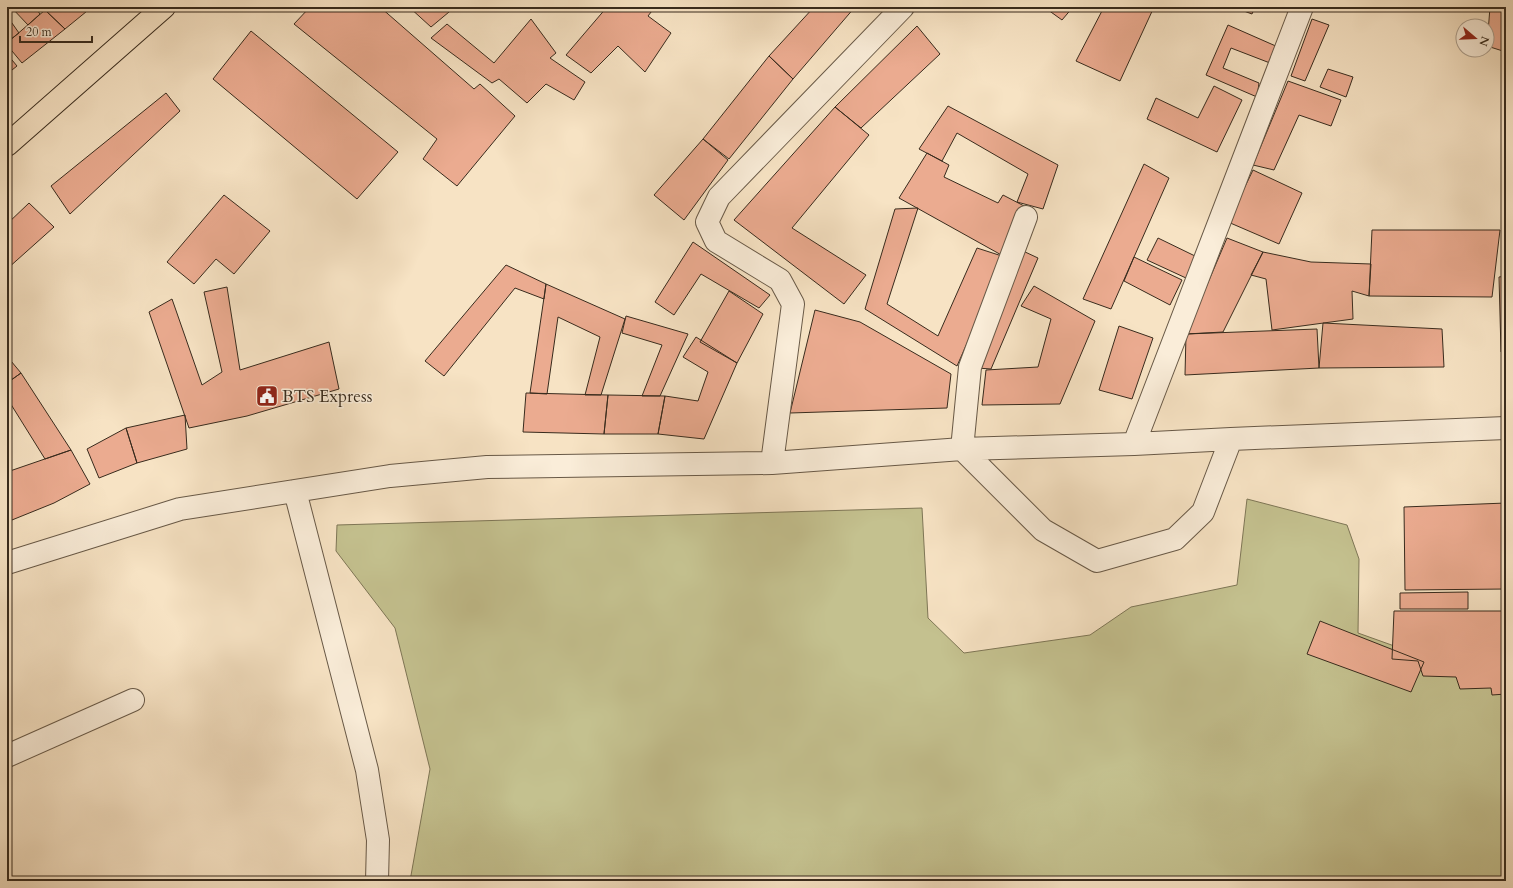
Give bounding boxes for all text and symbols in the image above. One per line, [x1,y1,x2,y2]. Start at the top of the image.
scale bar [20,18,92,44]
north arrow [1455,18,1495,58]
text: 20 m [26,24,53,40]
text: N [1475,34,1493,48]
public building icon: BTS Express [254,383,280,409]
place label: BTS Express [282,385,373,408]

